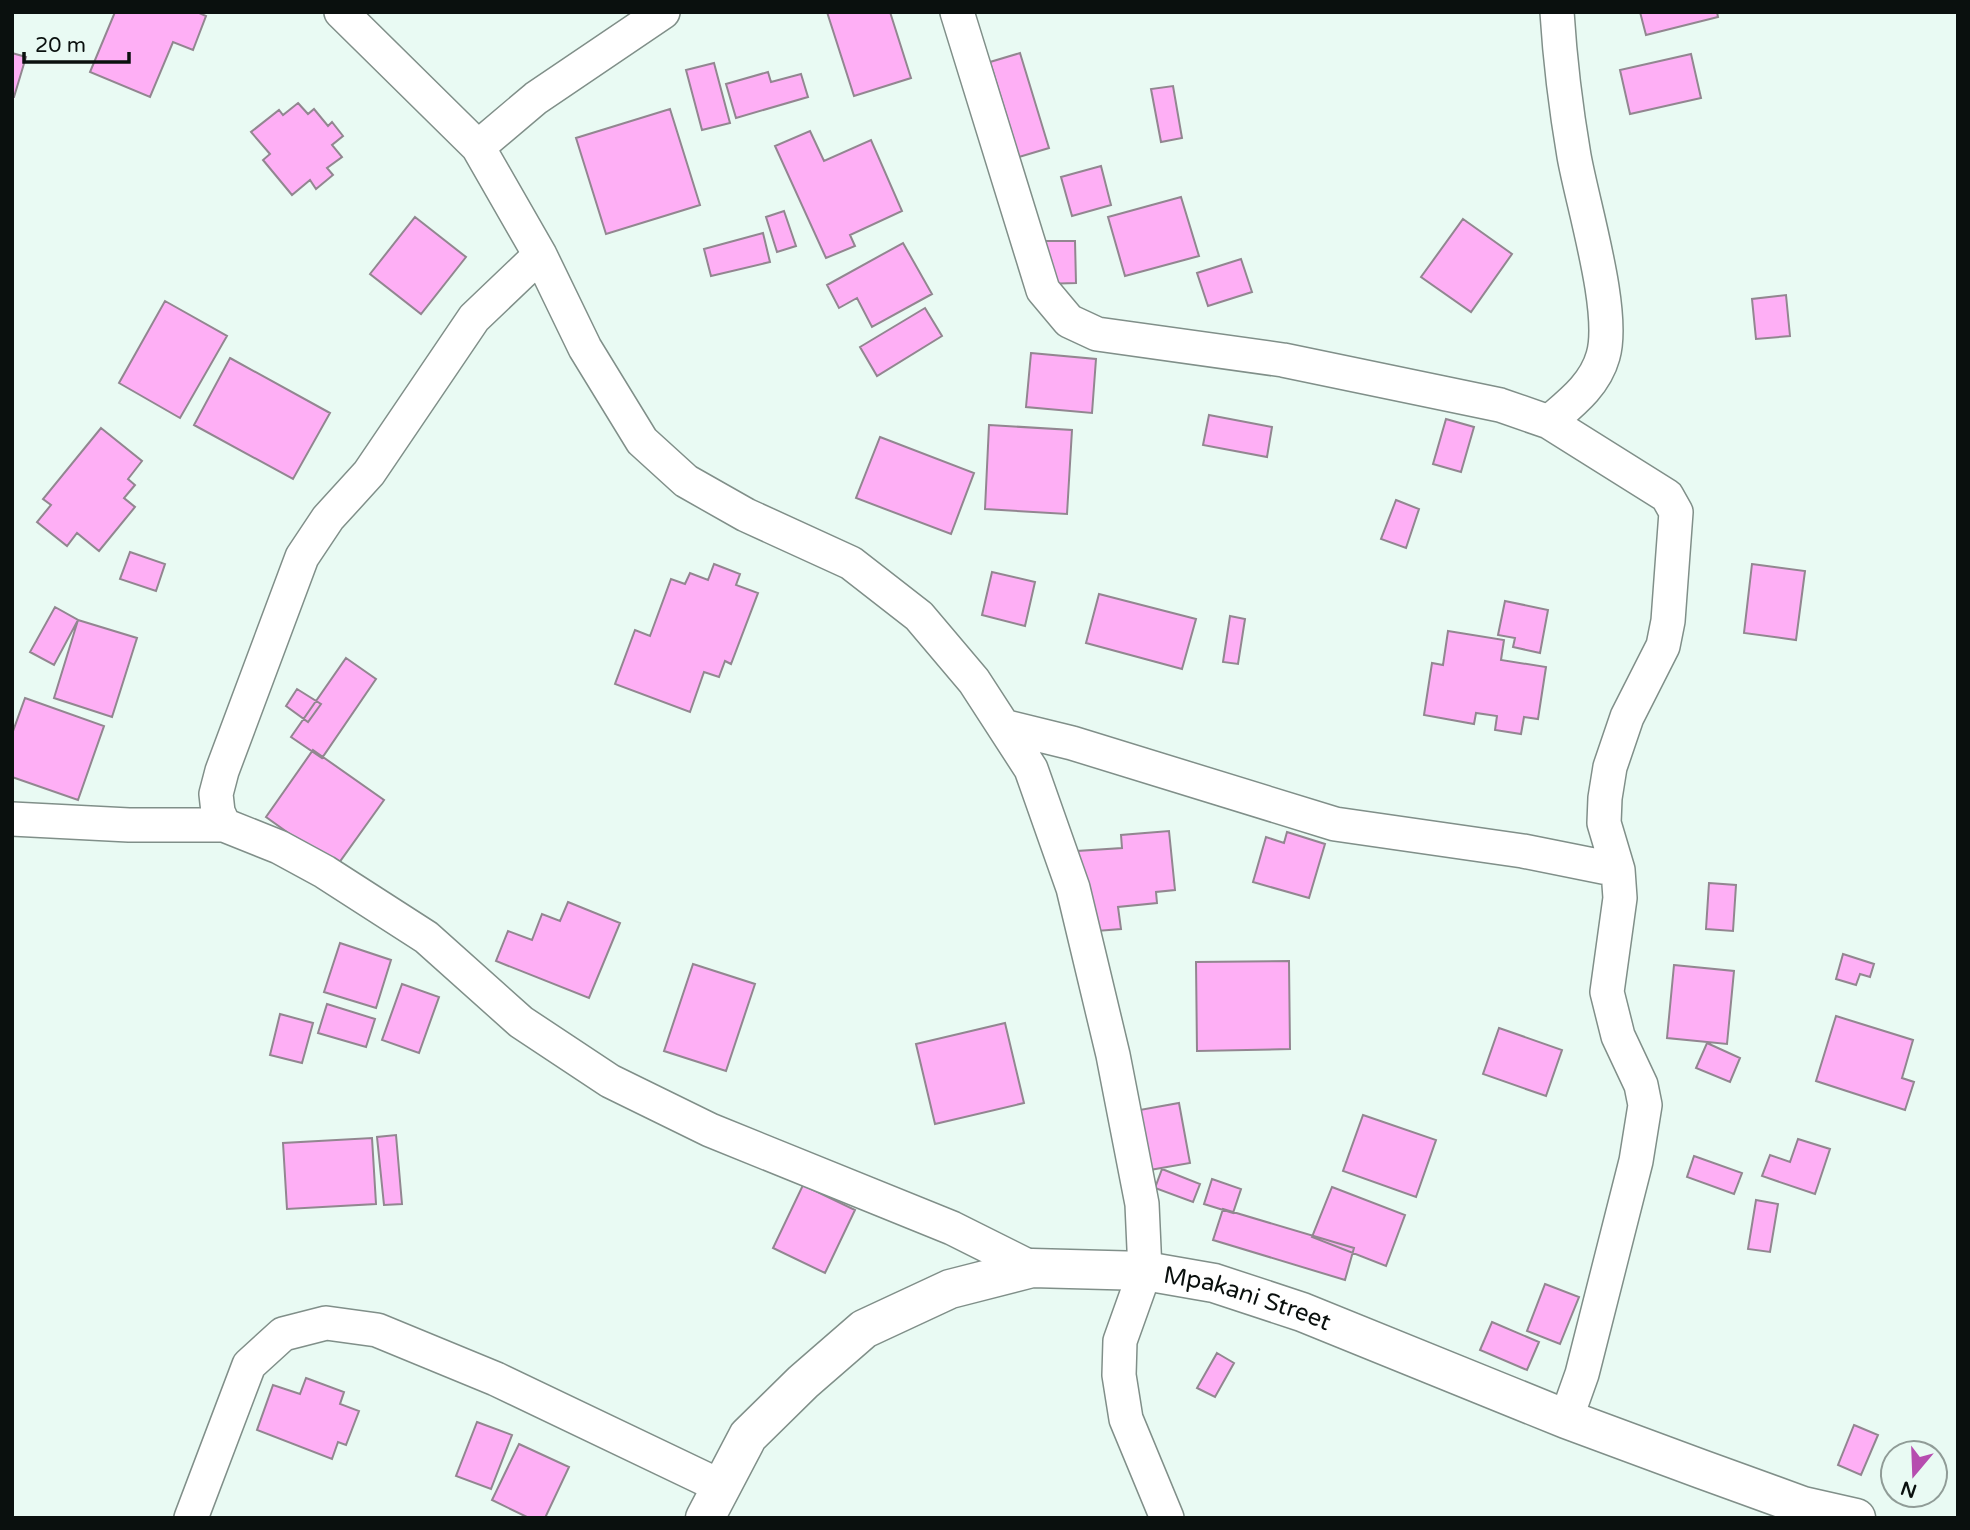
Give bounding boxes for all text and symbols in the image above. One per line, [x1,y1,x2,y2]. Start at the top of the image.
scale bar [24,21,130,65]
text: 20 m [35,33,86,58]
street label: Mpakani Street [1161,1261,1335,1337]
north arrow [1879,1439,1949,1509]
text: N [1898,1476,1920,1502]

